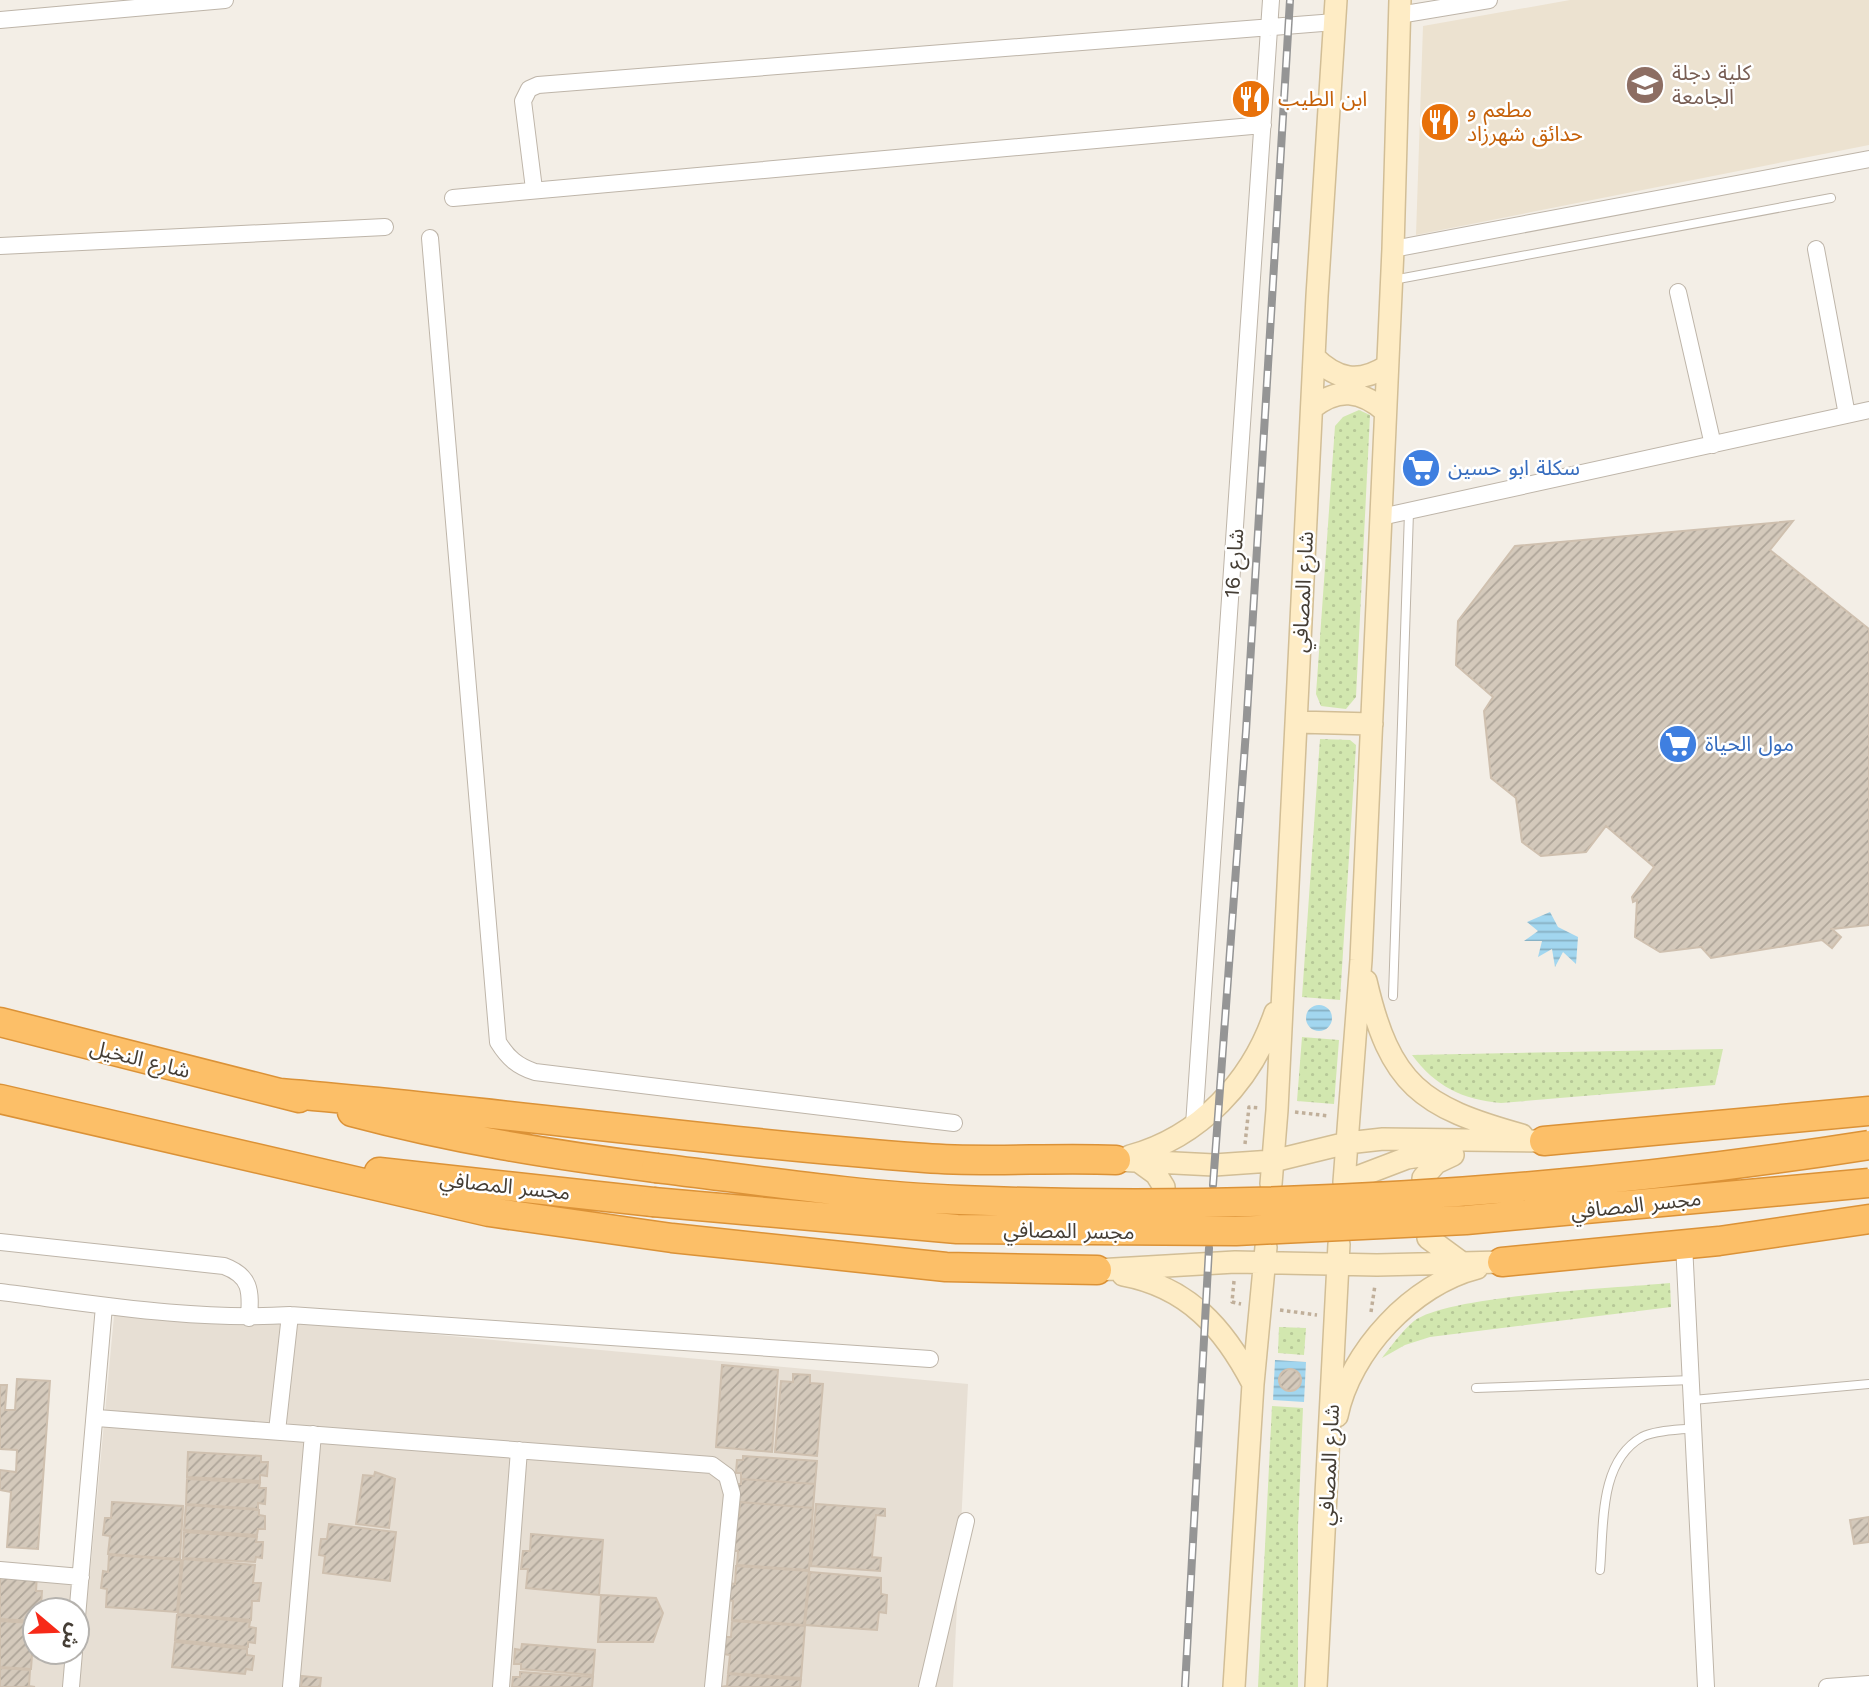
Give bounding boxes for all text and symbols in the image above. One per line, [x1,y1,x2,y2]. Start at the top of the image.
place label: كلية دجلة الجامعة [1672,60,1751,109]
school or university icon: كلية دجلة الجامعة [1624,64,1666,106]
restaurant icon: ابن الطيب [1230,78,1272,120]
place label: ابن الطيب [1278,86,1367,111]
place label: مطعم و حدائق شهرزاد [1467,97,1583,147]
restaurant icon: مطعم و حدائق شهرزاد [1419,101,1461,143]
supermarket icon: سكلة ابو حسين [1400,447,1442,489]
place label: سكلة ابو حسين [1448,455,1580,480]
street label: شارع 16 [1219,528,1251,598]
street label: شارع المصافي [1287,531,1322,654]
supermarket icon: مول الحياة [1657,723,1699,765]
place label: مول الحياة [1705,731,1794,756]
street label: شارع النخيل [87,1034,193,1086]
street label: مجسر المصافي [438,1166,572,1209]
street label: مجسر المصافي [1569,1185,1703,1228]
street label: مجسر المصافي [1003,1217,1135,1248]
street label: شارع المصافي [1313,1404,1348,1527]
north arrow [21,1596,91,1666]
text: ش [56,1620,87,1652]

